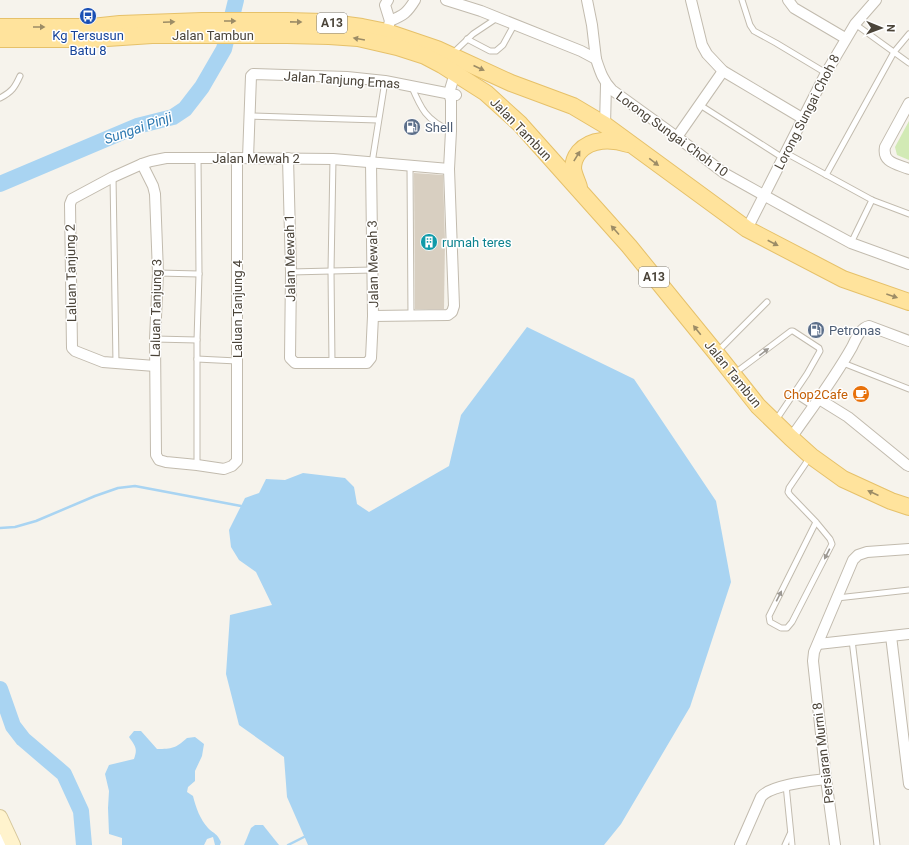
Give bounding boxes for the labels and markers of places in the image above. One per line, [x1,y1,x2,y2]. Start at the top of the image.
bus stop icon: Kg Tersusun Batu 8 [78,6,98,26]
place label: Kg Tersusun Batu 8 [52,28,124,58]
fuel station icon: Shell [402,117,422,137]
place label: Shell [425,120,453,135]
building icon: rumah teres [419,232,439,252]
place label: rumah teres [442,235,512,250]
fuel station icon: Petronas [806,320,826,340]
place label: Petronas [829,323,881,338]
cafe icon: Chop2Cafe [851,384,871,404]
place label: Chop2Cafe [784,387,848,402]

